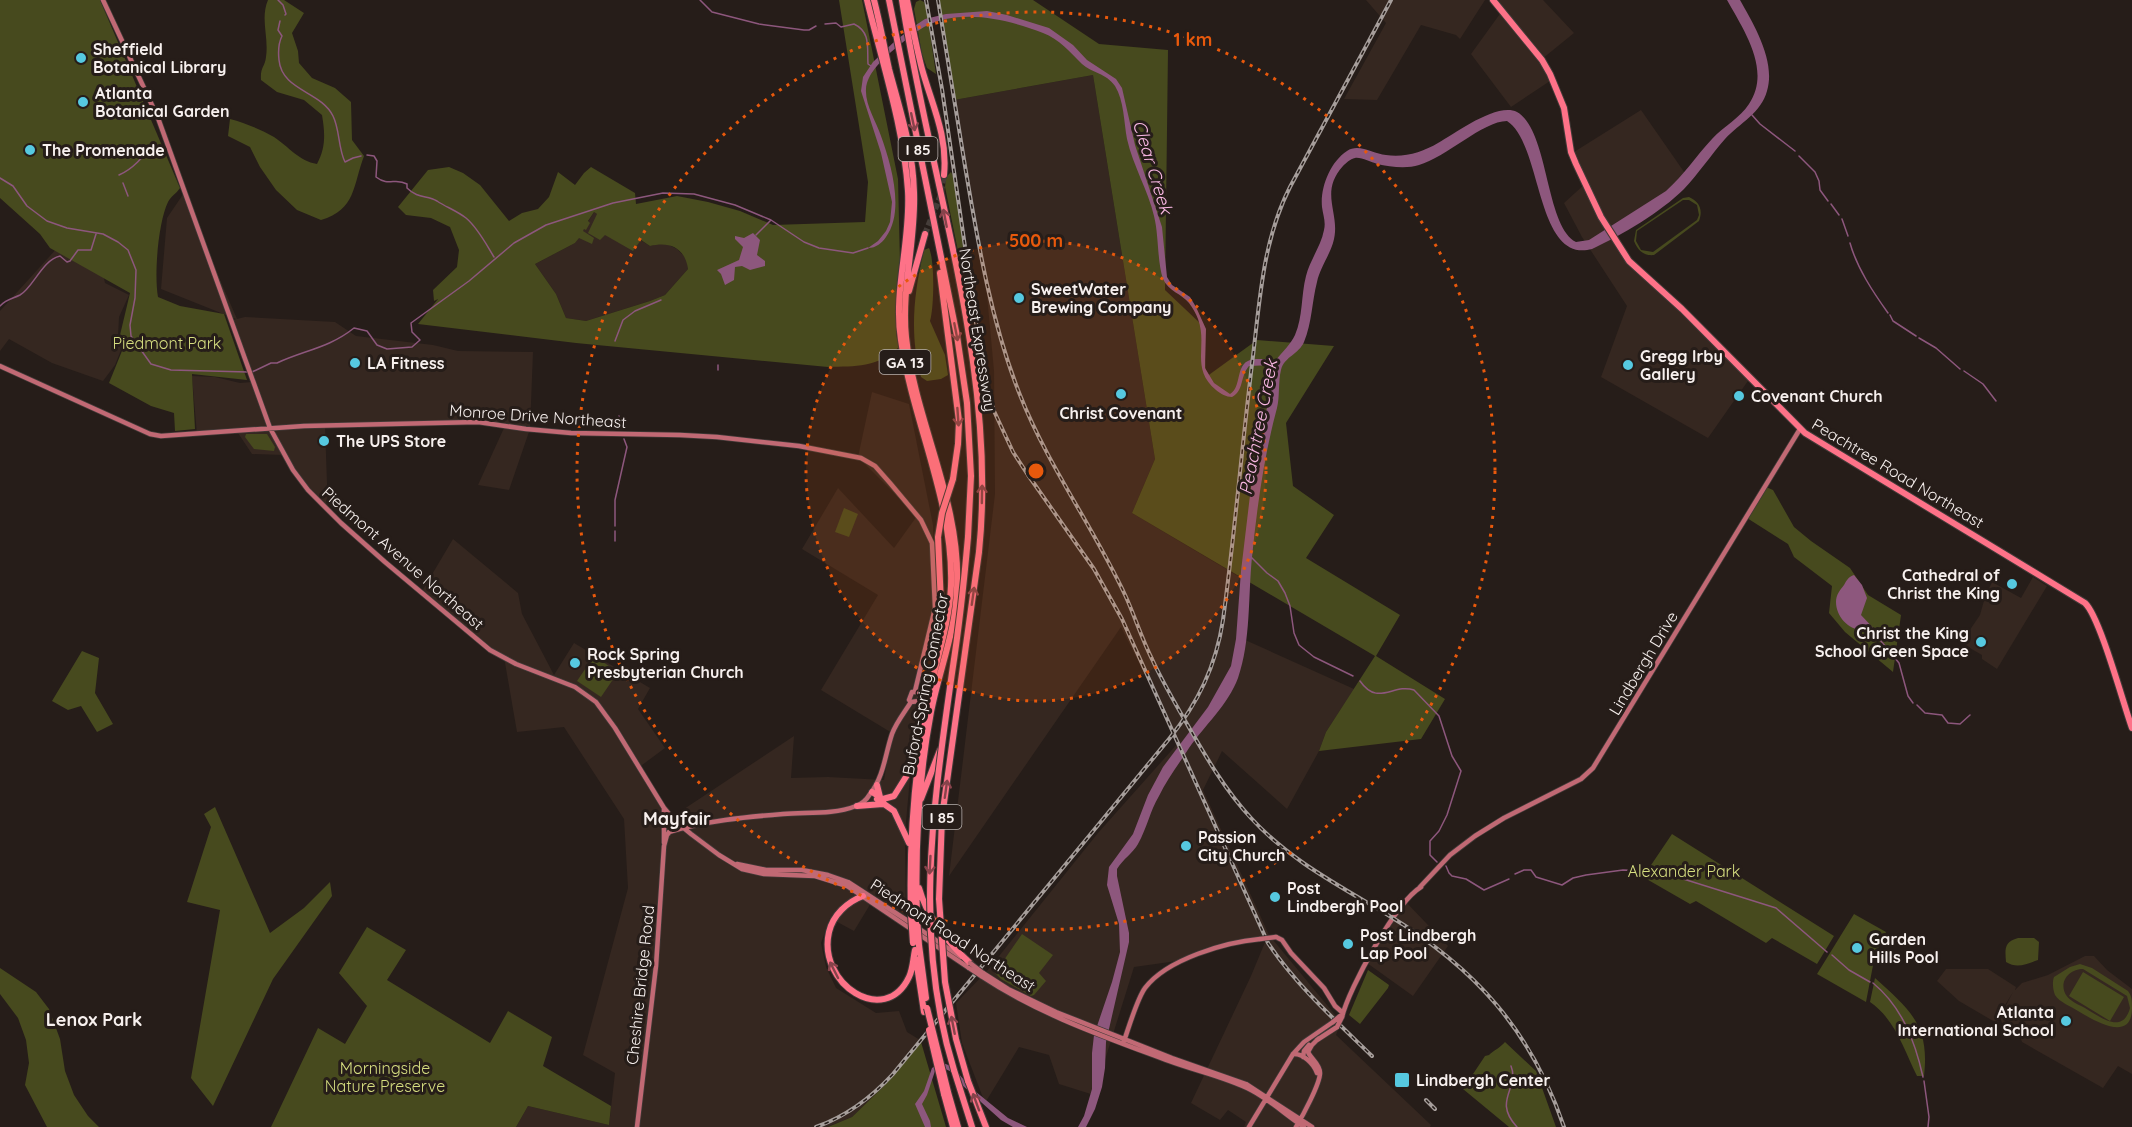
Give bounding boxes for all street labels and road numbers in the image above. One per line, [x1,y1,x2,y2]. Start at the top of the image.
road number: I 85 [898,137,938,161]
street label: Northeast Expressway [955,247,1001,413]
road number: GA 13 [880,350,930,374]
street label: Monroe Drive Northeast [449,400,627,432]
street label: Peachtree Road Northeast [1808,414,1988,532]
street label: Piedmont Avenue Northeast [318,482,488,634]
street label: Buford-Spring Connector [898,591,952,777]
street label: Lindbergh Drive [1604,607,1682,719]
road number: I 85 [922,805,962,829]
street label: Piedmont Road Northeast [867,874,1039,996]
street label: Cheshire Bridge Road [622,904,658,1066]

